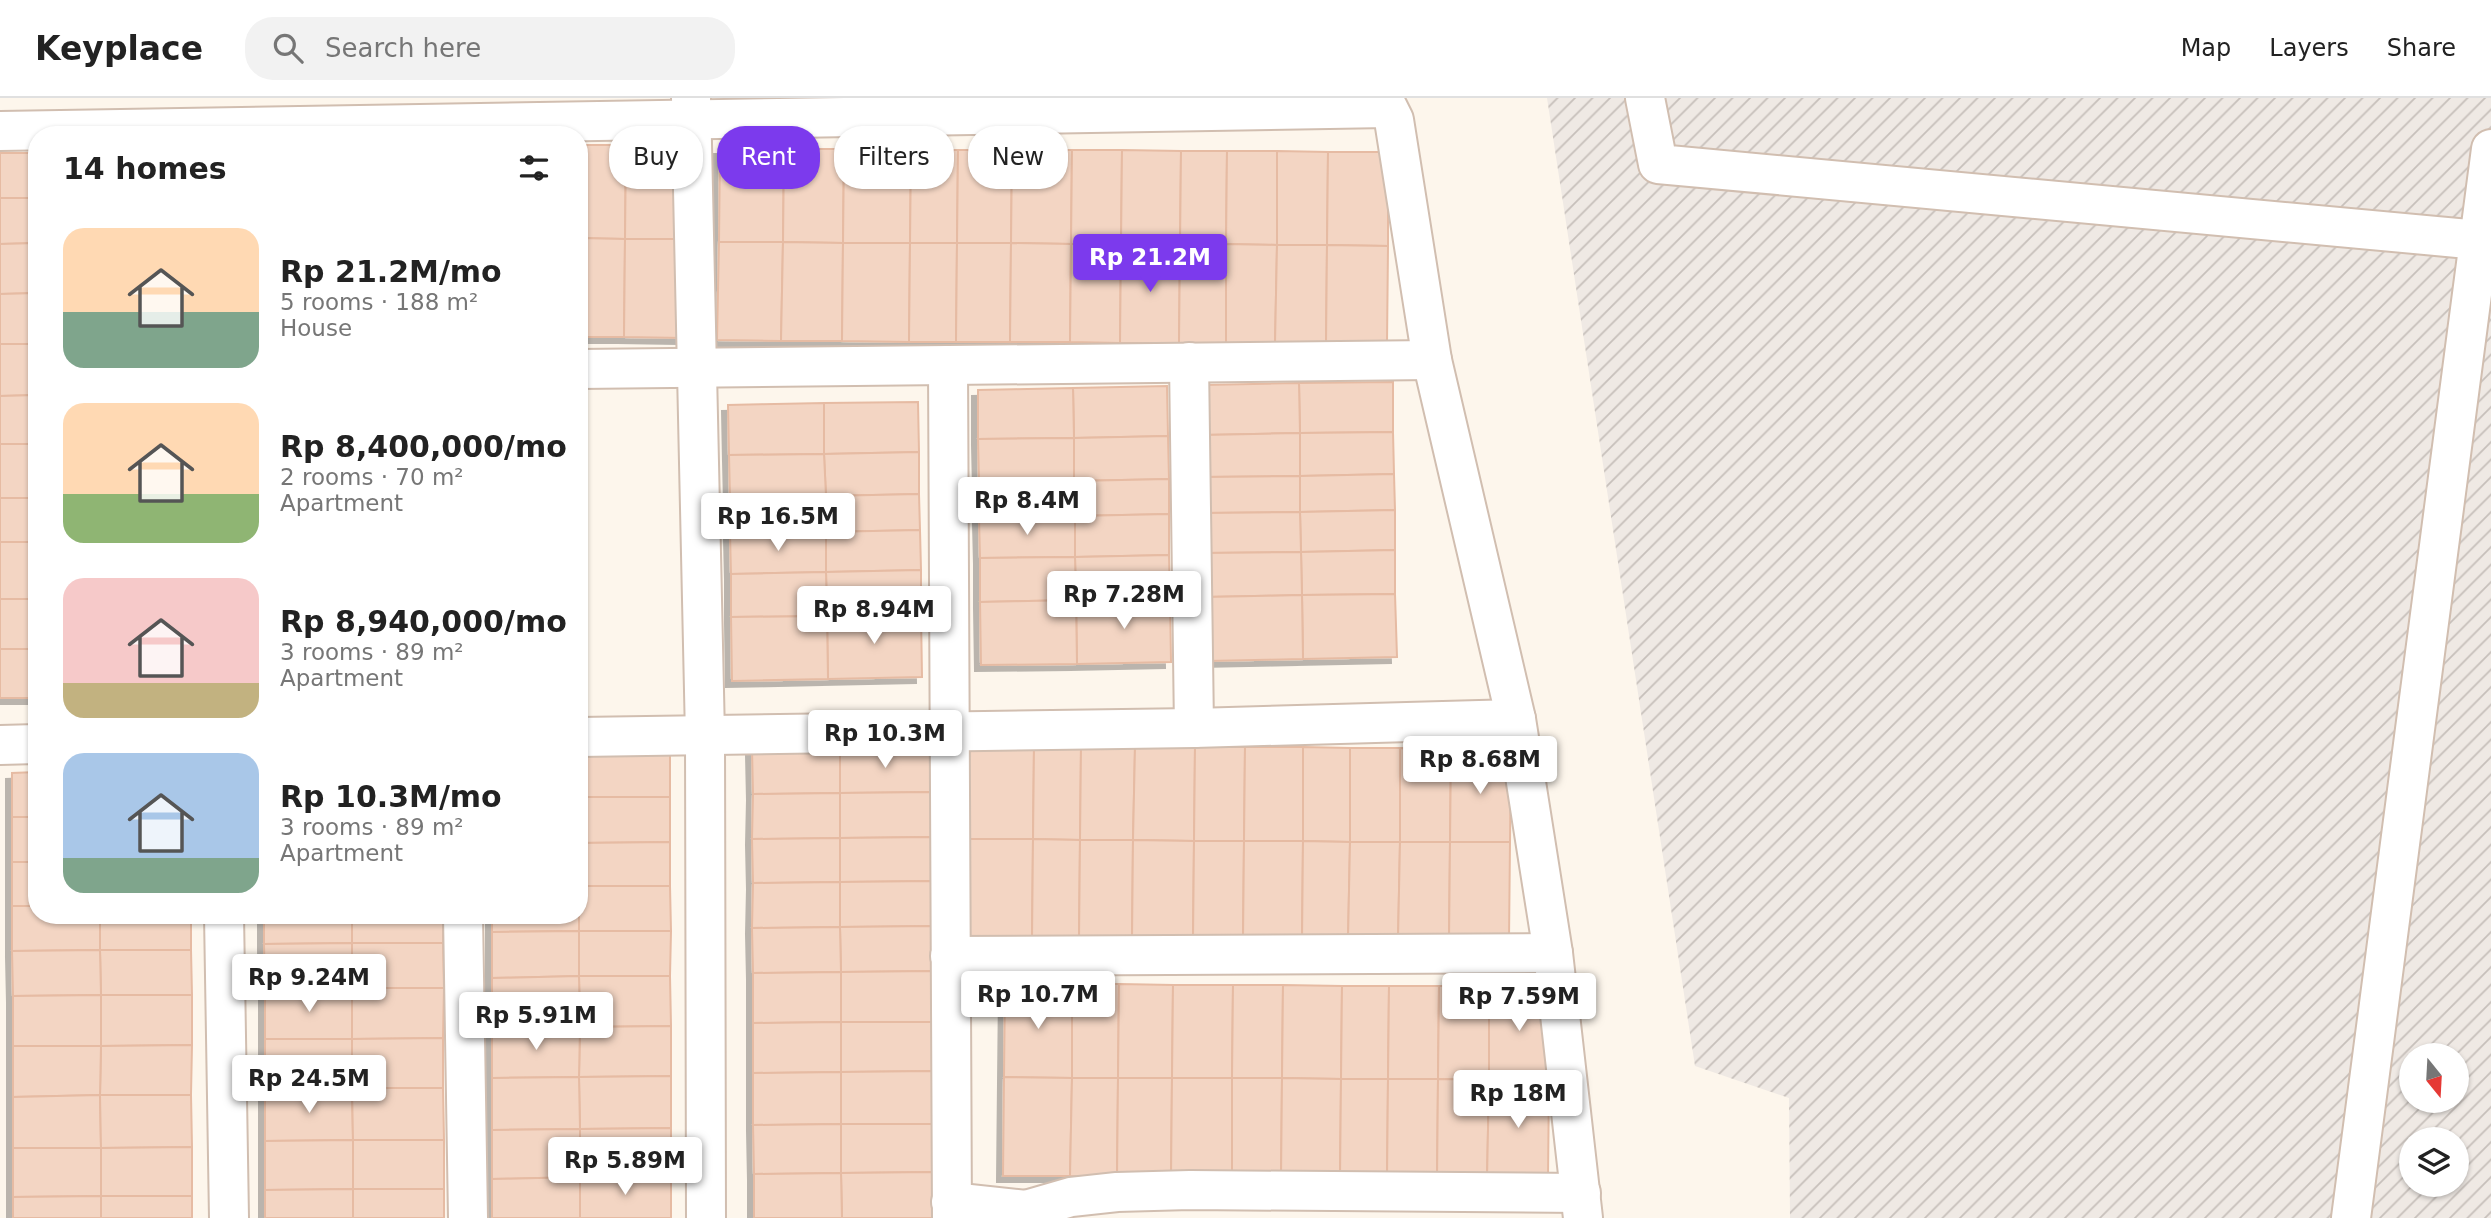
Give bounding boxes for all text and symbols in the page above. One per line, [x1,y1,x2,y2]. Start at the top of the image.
search box [245,17,735,80]
text: Keyplace [35,29,203,68]
icon: search [269,29,307,67]
text: Search here [325,33,481,63]
text: Map [2181,34,2231,62]
text: Layers [2269,34,2349,62]
text: Share [2387,34,2456,62]
chip: Buy [609,126,703,189]
chip: Rent [717,126,820,189]
chip: Filters [834,126,954,189]
chip: New [968,126,1068,189]
icon: filters [515,149,553,187]
text: 14 homes [63,151,227,186]
pin: Rp 21.2M [1078,234,1222,294]
text: Rp 21.2M [1089,244,1211,270]
text: Rp 21.2M/mo [280,254,502,289]
icon: home [119,256,203,340]
text: 5 rooms · 188 m² [280,289,478,315]
text: House [280,315,352,341]
text: Rp 8,400,000/mo [280,429,567,464]
icon: home [119,431,203,515]
text: 2 rooms · 70 m² [280,464,464,490]
pin: Rp 8.4M [962,478,1092,537]
text: Rp 8.4M [974,487,1080,513]
text: Apartment [280,490,403,516]
pin: Rp 16.5M [706,494,850,553]
text: Rp 16.5M [717,503,839,529]
pin: Rp 7.28M [1052,572,1196,631]
text: Rp 7.28M [1063,581,1185,607]
pin: Rp 8.94M [802,587,946,646]
text: Rp 8.94M [813,596,935,622]
text: Rp 8,940,000/mo [280,604,567,639]
icon: home [119,606,203,690]
text: 3 rooms · 89 m² [280,639,464,665]
text: Apartment [280,665,403,691]
pin: Rp 10.3M [813,710,957,770]
text: Rp 10.3M [824,720,946,746]
pin: Rp 8.68M [1408,736,1552,796]
text: Rp 8.68M [1419,746,1541,772]
text: Rp 10.3M/mo [280,779,502,814]
icon: home [119,781,203,865]
text: 3 rooms · 89 m² [280,814,464,840]
text: Apartment [280,840,403,866]
pin: Rp 9.24M [237,954,381,1014]
text: Rp 9.24M [248,964,370,990]
pin: Rp 10.7M [966,972,1110,1031]
pin: Rp 7.59M [1447,974,1591,1033]
text: Rp 10.7M [977,981,1099,1007]
text: Rp 7.59M [1458,983,1580,1009]
pin: Rp 5.91M [464,992,608,1052]
text: Rp 5.91M [475,1002,597,1028]
north arrow [2399,1043,2469,1113]
map controls [2399,1043,2469,1197]
pin: Rp 24.5M [237,1056,381,1115]
text: Rp 24.5M [248,1065,370,1091]
pin: Rp 18M [1461,1070,1575,1130]
text: Rp 18M [1469,1080,1567,1106]
button: layers [2399,1127,2469,1197]
pin: Rp 5.89M [553,1138,697,1197]
text: Rp 5.89M [564,1147,686,1173]

